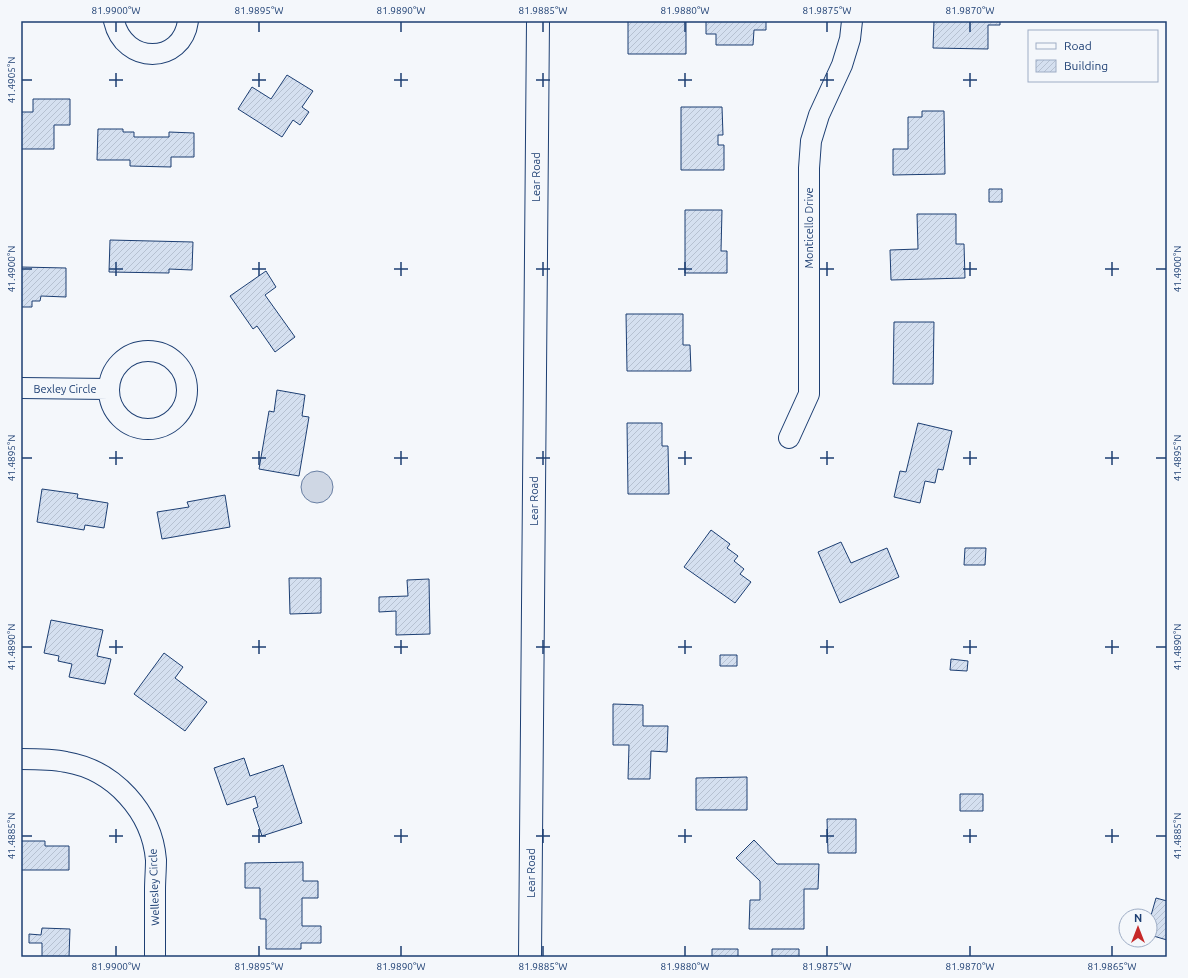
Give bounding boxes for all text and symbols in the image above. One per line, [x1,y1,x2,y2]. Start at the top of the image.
text: 81.9900°W [92,5,140,16]
text: 81.9895°W [235,5,283,16]
text: 81.9890°W [377,5,425,16]
text: 81.9885°W [519,5,567,16]
text: 81.9880°W [661,5,709,16]
text: 81.9875°W [803,5,851,16]
text: 81.9870°W [946,5,994,16]
legend [1028,30,1158,82]
text: Road [1064,39,1092,52]
text: 41.4905°N [6,57,17,103]
text: Building [1064,59,1108,72]
street label: Lear Road [530,152,542,202]
street label: Monticello Drive [803,187,815,269]
text: 41.4900°N [6,246,17,292]
text: 41.4900°N [1172,246,1183,292]
street label: Bexley Circle [33,383,97,395]
text: 41.4895°N [6,435,17,481]
text: 41.4895°N [1172,435,1183,481]
street label: Lear Road [528,476,540,526]
text: 41.4890°N [6,624,17,670]
text: 41.4890°N [1172,624,1183,670]
text: 41.4885°N [6,813,17,859]
text: 41.4885°N [1172,813,1183,859]
street label: Wellesley Circle [147,848,161,926]
street label: Lear Road [525,848,537,898]
north arrow [1118,908,1158,948]
text: N [1134,912,1142,924]
text: 81.9900°W [92,961,140,972]
text: 81.9895°W [235,961,283,972]
text: 81.9890°W [377,961,425,972]
text: 81.9885°W [519,961,567,972]
text: 81.9880°W [661,961,709,972]
text: 81.9875°W [803,961,851,972]
text: 81.9870°W [946,961,994,972]
text: 81.9865°W [1088,961,1136,972]

